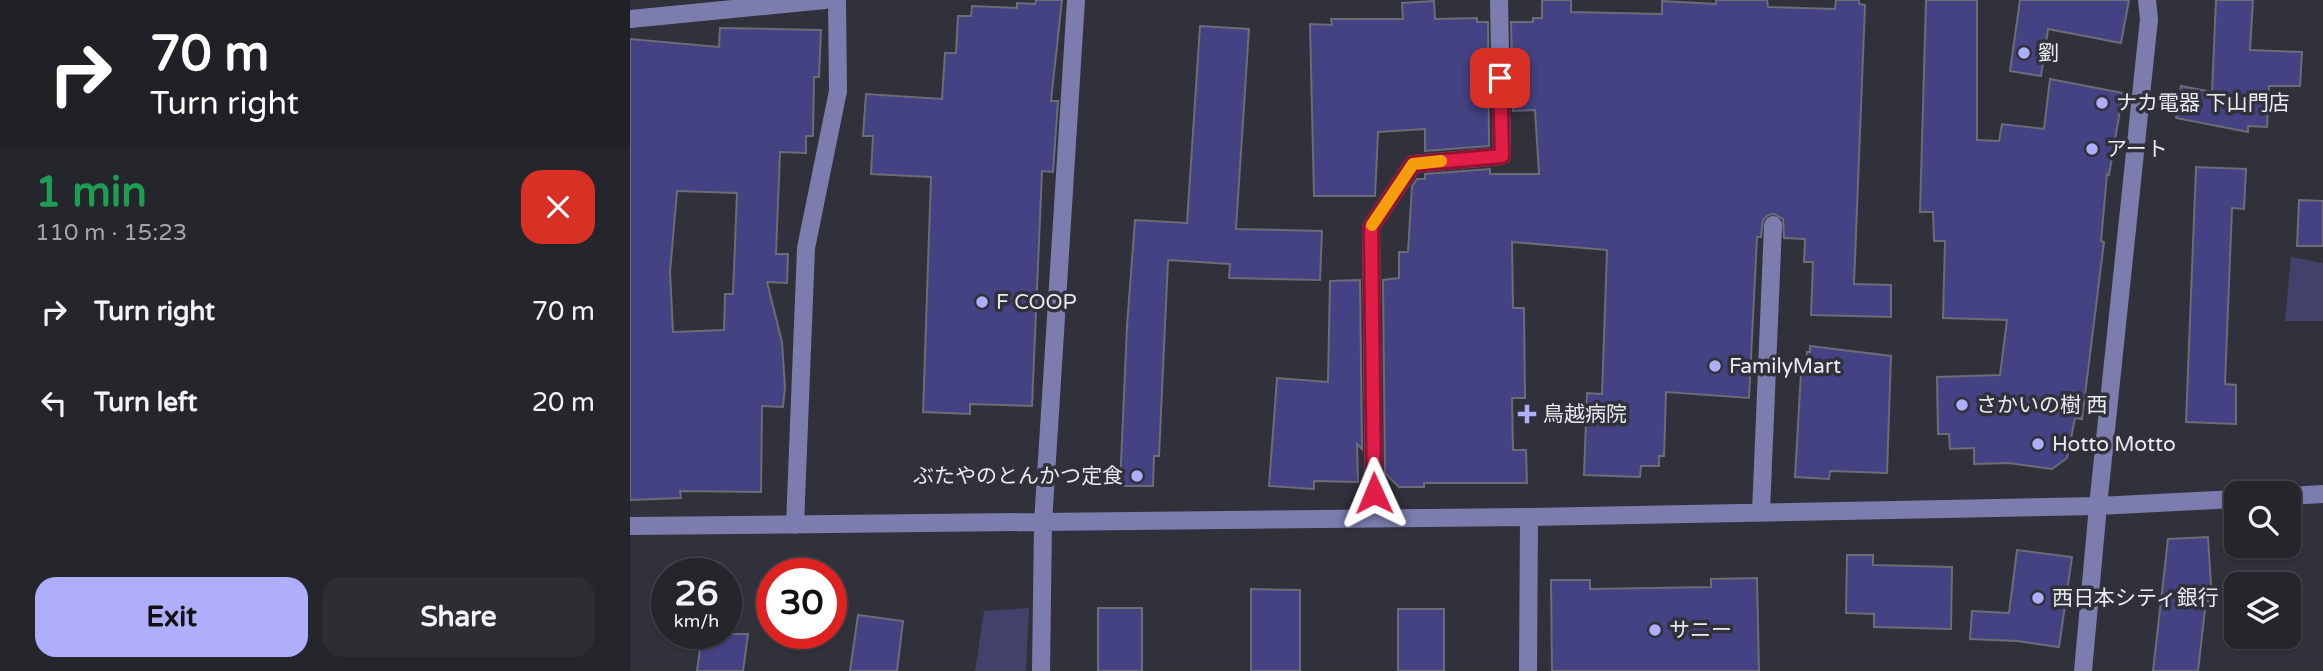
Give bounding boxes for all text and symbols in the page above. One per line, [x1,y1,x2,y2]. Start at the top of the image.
text: 70 m [150,25,269,84]
icon: right [35,28,126,119]
place label: 劉 [2038,41,2059,66]
marker: 劉 [2016,45,2032,61]
pin [1470,48,1530,108]
icon: arrive [1481,59,1519,97]
text: Turn right [150,85,299,123]
place label: ナカ電器 下山門店 [2116,91,2289,116]
marker: ナカ電器 下山門店 [2094,95,2110,111]
place label: アート [2106,137,2168,162]
marker: アート [2084,141,2100,157]
text: 1 min [35,167,147,218]
button: close [521,170,595,244]
text: 110 m · 15:23 [35,219,187,247]
place label: F COOP [996,290,1077,315]
icon: right [35,293,73,331]
marker: F COOP [974,294,990,310]
text: Turn right [94,296,215,327]
text: 70 m [532,296,595,327]
place label: FamilyMart [1729,354,1841,379]
marker: FamilyMart [1707,358,1723,374]
icon: left [35,384,73,422]
text: Turn left [94,387,197,418]
text: 20 m [532,387,595,418]
place label: さかいの樹 西 [1976,393,2107,418]
marker: さかいの樹 西 [1954,397,1970,413]
place label: 鳥越病院 [1543,402,1627,427]
marker: 鳥越病院 [1517,404,1537,424]
place label: Hotto Motto [2052,432,2176,457]
marker: Hotto Motto [2030,436,2046,452]
position arrow [1337,456,1411,530]
place label: ぶたやのとんかつ定食 [913,464,1123,489]
marker: ぶたやのとんかつ定食 [1129,468,1145,484]
map controls [2224,481,2301,649]
button: search [2224,481,2301,558]
speed limit sign: 30 [756,558,847,649]
button: layers [2224,572,2301,649]
text: 26 [675,573,718,615]
button: Exit [35,577,308,657]
button: Share [322,577,595,657]
place label: 西日本シティ銀行 [2052,586,2219,611]
marker: 西日本シティ銀行 [2030,590,2046,606]
text: km/h [674,610,719,632]
place label: サニー [1669,618,1732,643]
marker: サニー [1647,622,1663,638]

